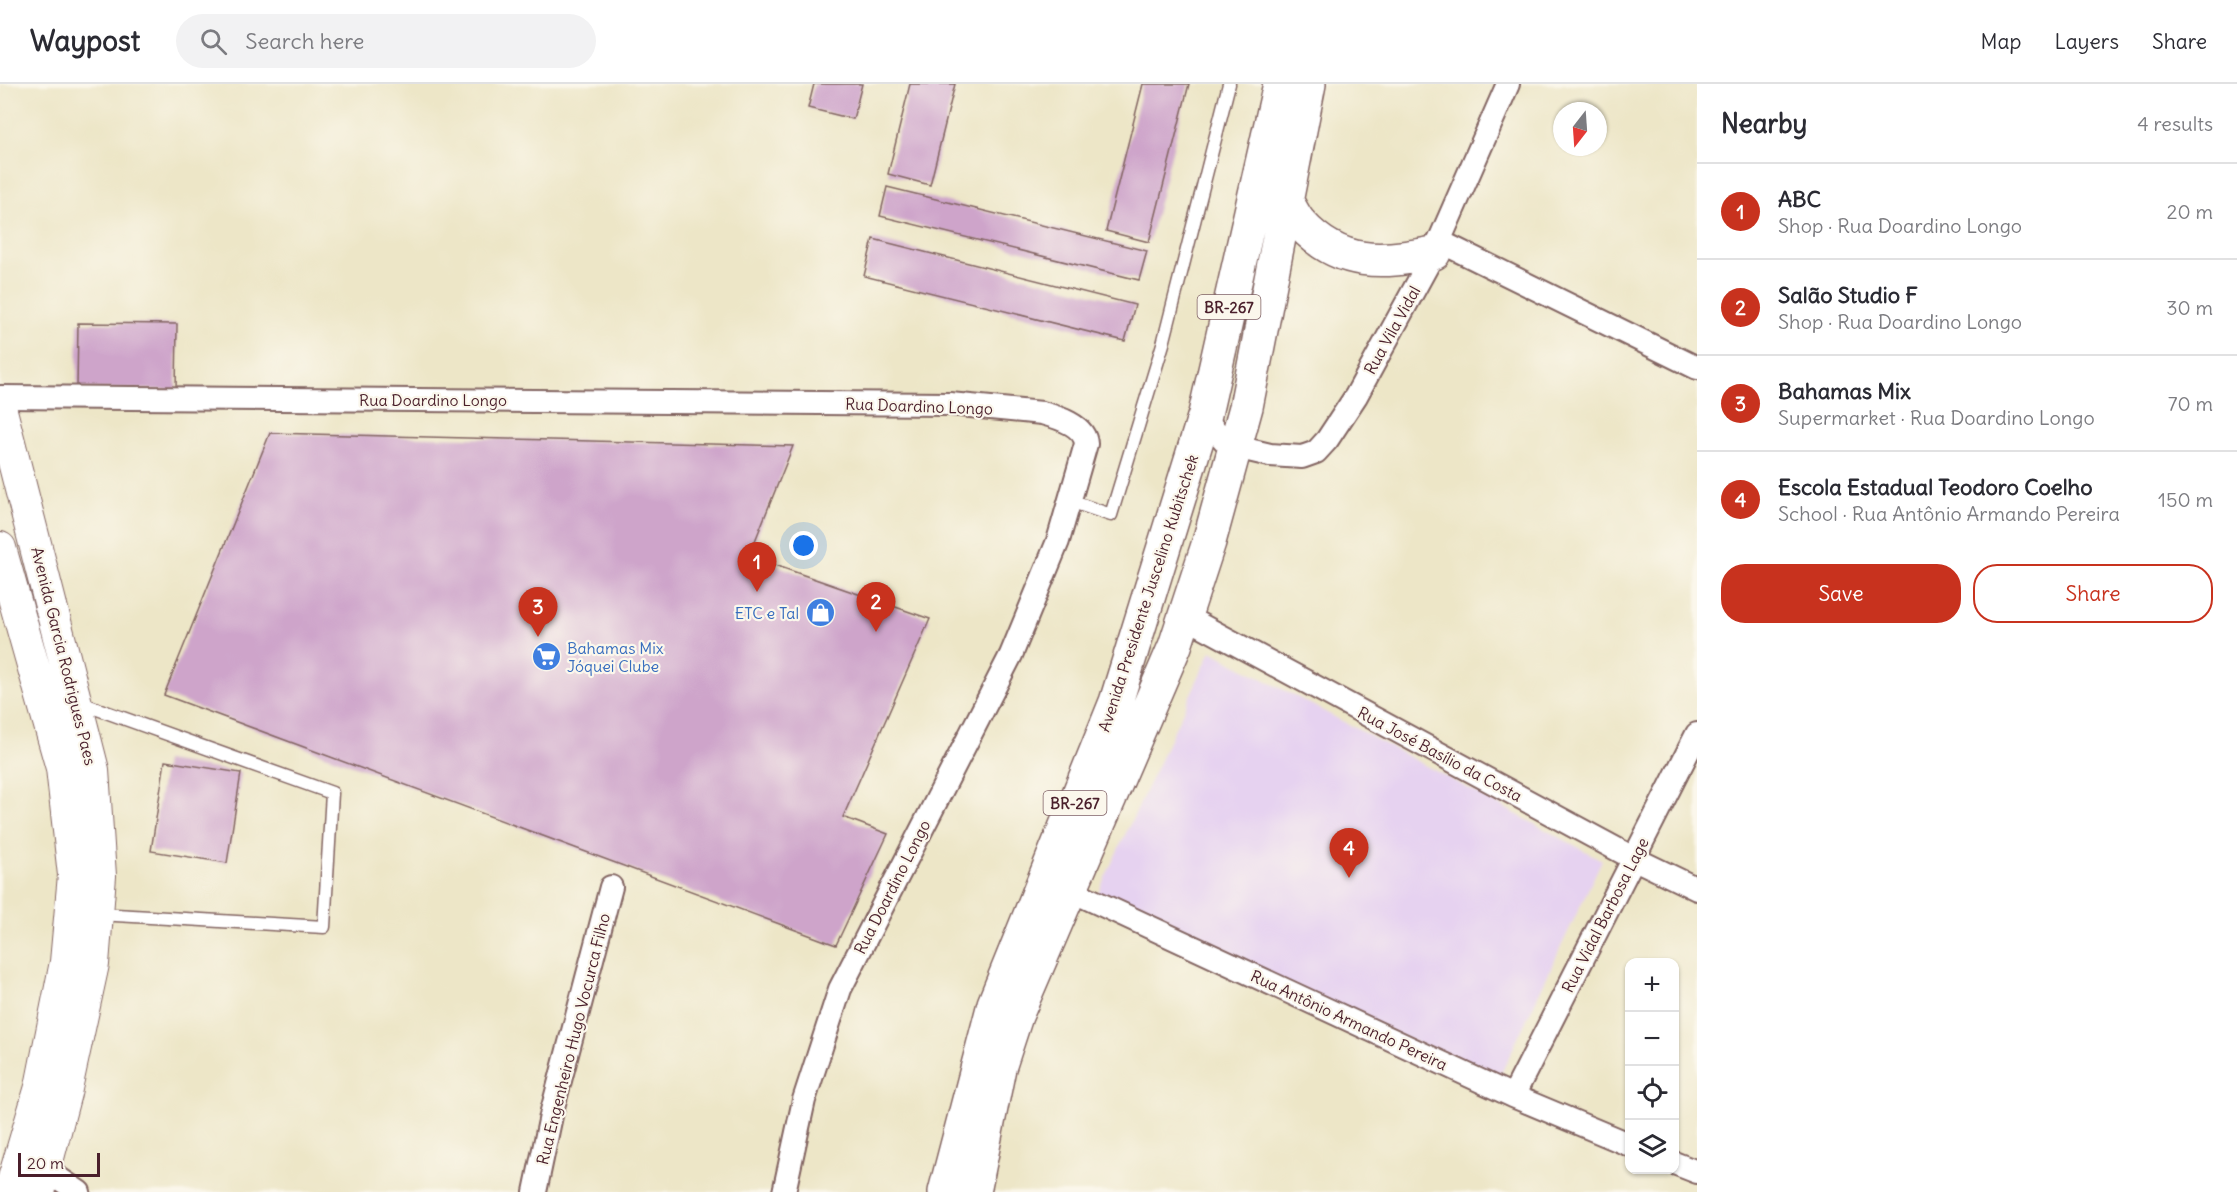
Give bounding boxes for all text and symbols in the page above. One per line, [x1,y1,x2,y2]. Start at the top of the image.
search box [176,14,596,68]
text: Waypost [30,23,140,59]
icon: search [197,25,230,58]
text: Search here [245,27,364,55]
text: Map [1981,28,2021,55]
text: Layers [2054,28,2119,55]
text: Share [2152,28,2207,55]
north arrow [1553,102,1607,156]
text: Nearby [1721,107,1807,140]
text: 4 results [2137,111,2213,136]
text: ABC [1778,185,1821,213]
text: 1 [1737,199,1744,224]
text: 20 m [2167,199,2213,224]
text: Shop · Rua Doardino Longo [1778,213,2022,238]
text: Salão Studio F [1778,281,1918,309]
street label: Rua Vila Vidal [1359,282,1425,378]
road number: BR-267 [1198,295,1260,319]
text: 2 [1735,295,1746,320]
text: 30 m [2166,295,2213,320]
text: Shop · Rua Doardino Longo [1778,309,2022,334]
text: Bahamas Mix [1778,377,1911,405]
street label: Rua Doardino Longo [359,390,507,410]
text: 3 [1735,391,1746,416]
text: 70 m [2168,391,2213,416]
street label: Rua Doardino Longo [845,393,993,419]
text: Supermarket · Rua Doardino Longo [1778,405,2095,430]
street label: Avenida Presidente Juscelino Kubitschek [1094,452,1202,734]
text: Escola Estadual Teodoro Coelho [1778,473,2093,501]
text: 4 [1735,487,1746,512]
text: 150 m [2158,487,2213,512]
text: School · Rua Antônio Armando Pereira [1778,501,2120,526]
your location [789,531,818,560]
pin: 1 [738,542,777,592]
street label: Avenida Garcia Rodrigues Paes [27,545,101,767]
button: Save [1721,564,1961,623]
button: Share [1973,564,2213,623]
pin: 2 [856,582,896,632]
pin: 3 [518,588,558,637]
shop icon: ETC e Tal [804,597,836,629]
place label: ETC e Tal [735,603,799,623]
place label: Bahamas Mix Jóquei Clube [567,638,664,676]
supermarket icon: Bahamas Mix Jóquei Clube [530,641,562,673]
street label: Rua José Basílio da Costa [1354,702,1526,806]
road number: BR-267 [1044,791,1106,815]
street label: Rua Doardino Longo [850,817,934,957]
pin: 4 [1330,828,1368,878]
street label: Rua Vidal Barbosa Lage [1557,834,1653,996]
street label: Rua Engenheiro Hugo Vocurca Filho [532,911,614,1167]
map controls [1625,958,1679,1174]
button: + [1625,958,1679,1012]
street label: Rua Antônio Armando Pereira [1248,966,1450,1074]
button: − [1625,1012,1679,1066]
button: locate [1625,1066,1679,1120]
button: layers [1625,1120,1679,1174]
scale bar [18,1150,100,1178]
text: 20 m [27,1153,64,1173]

